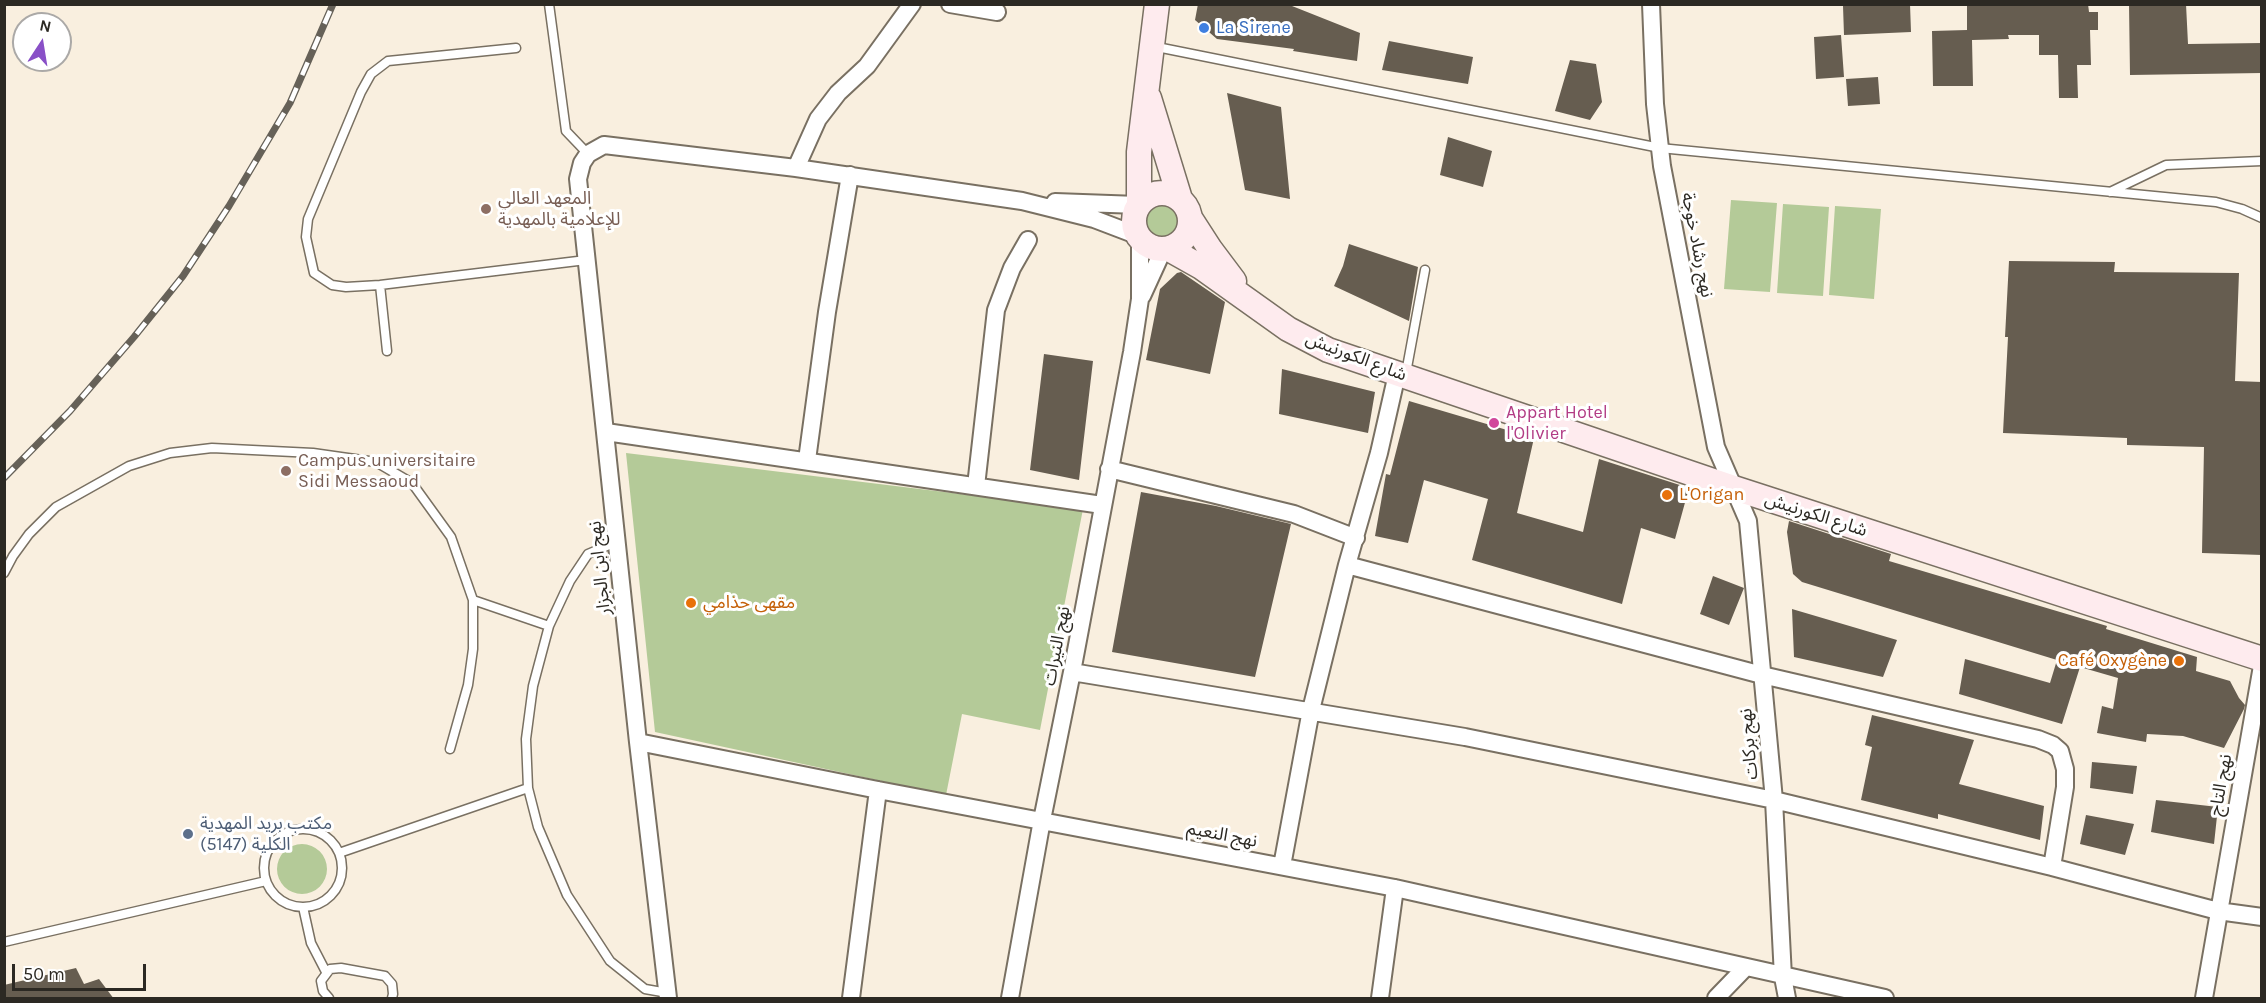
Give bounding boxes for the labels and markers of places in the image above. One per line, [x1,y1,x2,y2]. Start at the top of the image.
place label: La Sirene [1216,17,1291,39]
marker: La Sirene [1197,21,1211,35]
place label: المعهد العالي للإعلامية بالمهدية [498,188,620,230]
marker: المعهد العالي للإعلامية بالمهدية [479,202,493,216]
place label: Appart Hotel l'Olivier [1506,402,1608,444]
marker: Appart Hotel l'Olivier [1487,416,1501,430]
place label: Campus universitaire Sidi Messaoud [298,450,475,492]
marker: Campus universitaire Sidi Messaoud [279,464,293,478]
place label: L'Origan [1679,484,1744,506]
marker: L'Origan [1660,488,1674,502]
place label: مقهى حذامي [703,592,795,614]
marker: مقهى حذامي [684,596,698,610]
place label: Café Oxygène [2058,650,2167,672]
marker: Café Oxygène [2172,654,2186,668]
place label: مكتب بريد المهدية الكلية (5147) [200,813,332,856]
marker: مكتب بريد المهدية الكلية (5147) [181,827,195,841]

